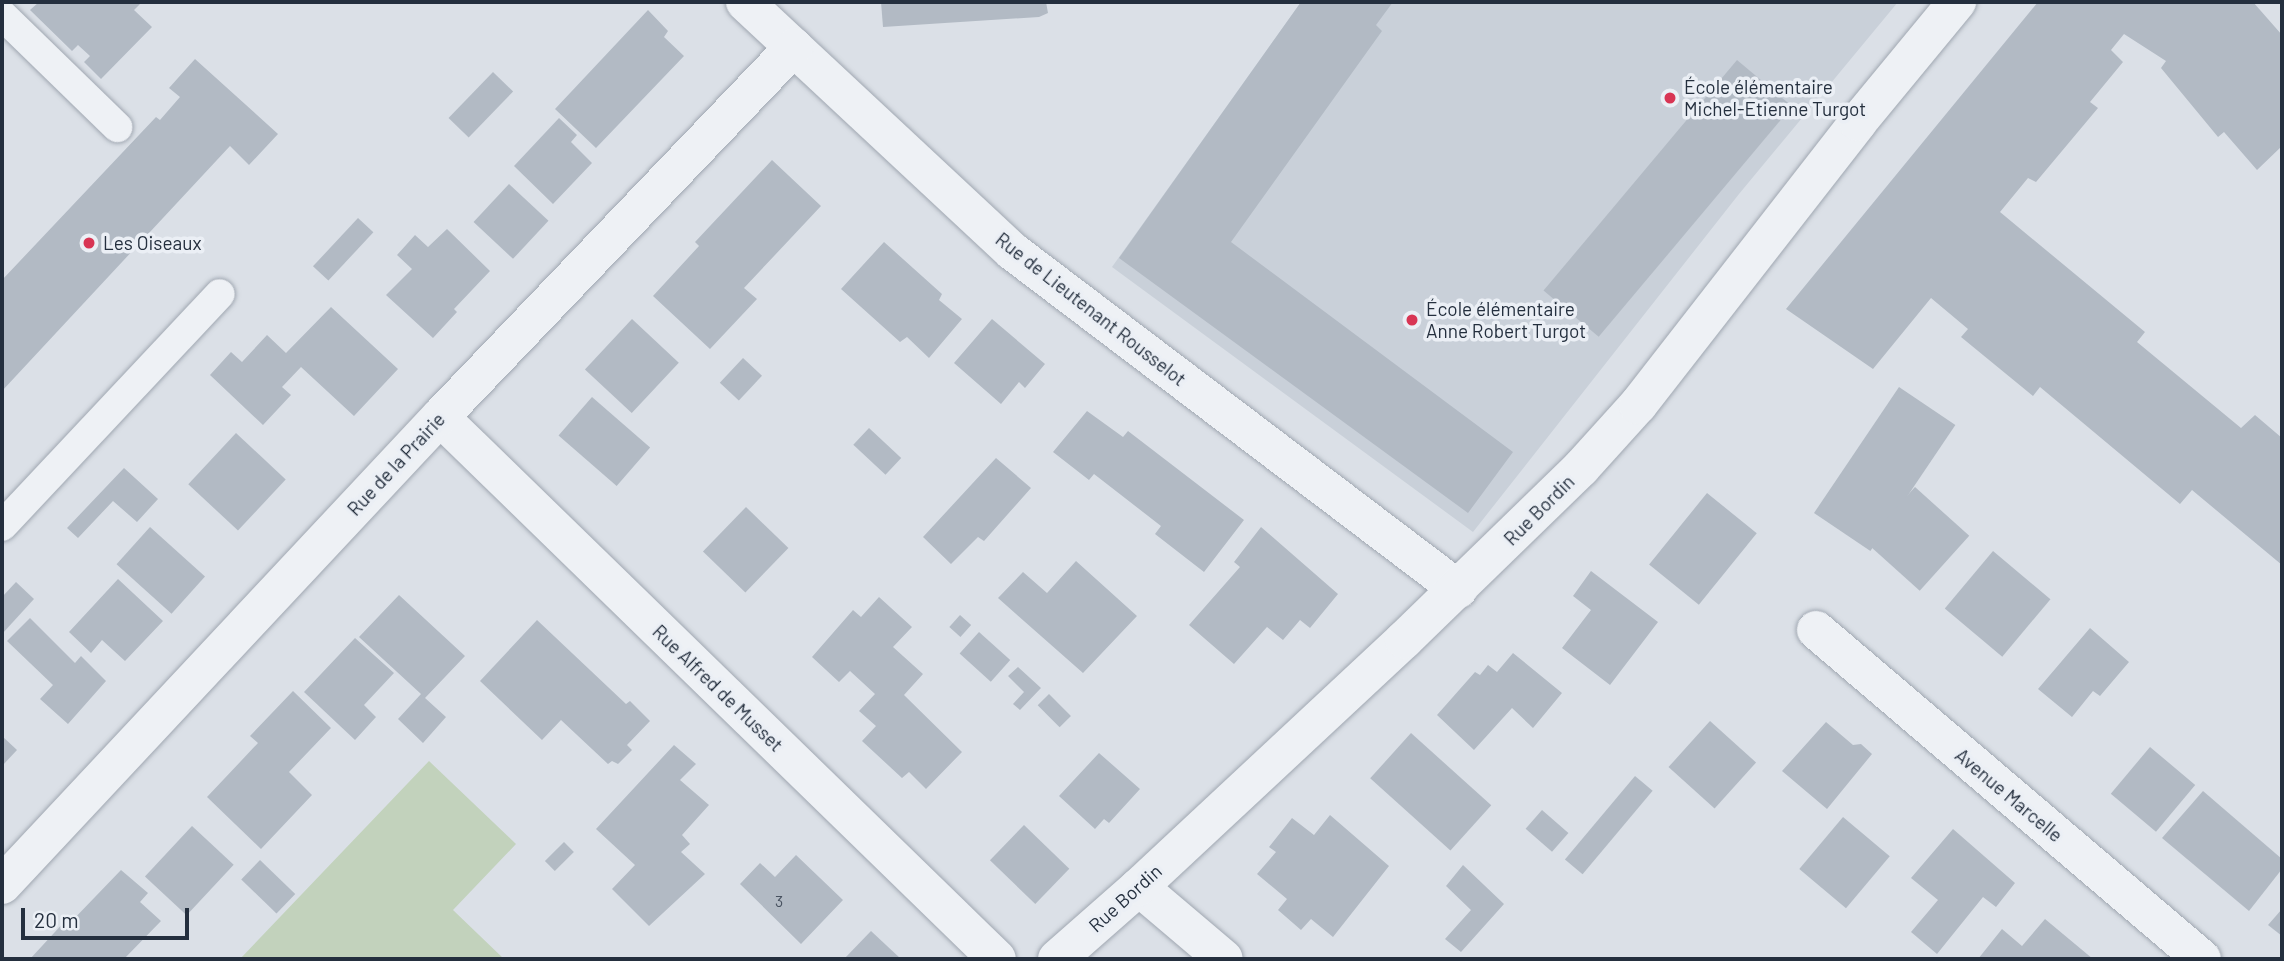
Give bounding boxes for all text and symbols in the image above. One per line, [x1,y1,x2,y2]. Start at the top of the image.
place label: École élémentaire Michel-Etienne Turgot [1684,76,1866,120]
marker: École élémentaire Michel-Etienne Turgot [1662,90,1678,106]
street label: Rue de Lieutenant Rousselot [991,228,1191,390]
place label: Les Oiseaux [103,232,201,254]
marker: Les Oiseaux [81,235,97,251]
place label: École élémentaire Anne Robert Turgot [1426,298,1586,342]
marker: École élémentaire Anne Robert Turgot [1404,312,1420,328]
street label: Rue de la Prairie [342,408,450,520]
street label: Rue Bordin [1499,470,1579,550]
street label: Rue Alfred de Musset [648,620,788,756]
street label: Avenue Marcelle [1951,743,2067,847]
street label: Rue Bordin [1084,859,1166,937]
house number: 3 [775,891,783,911]
scale bar [24,894,192,938]
text: 20 m [34,907,79,932]

